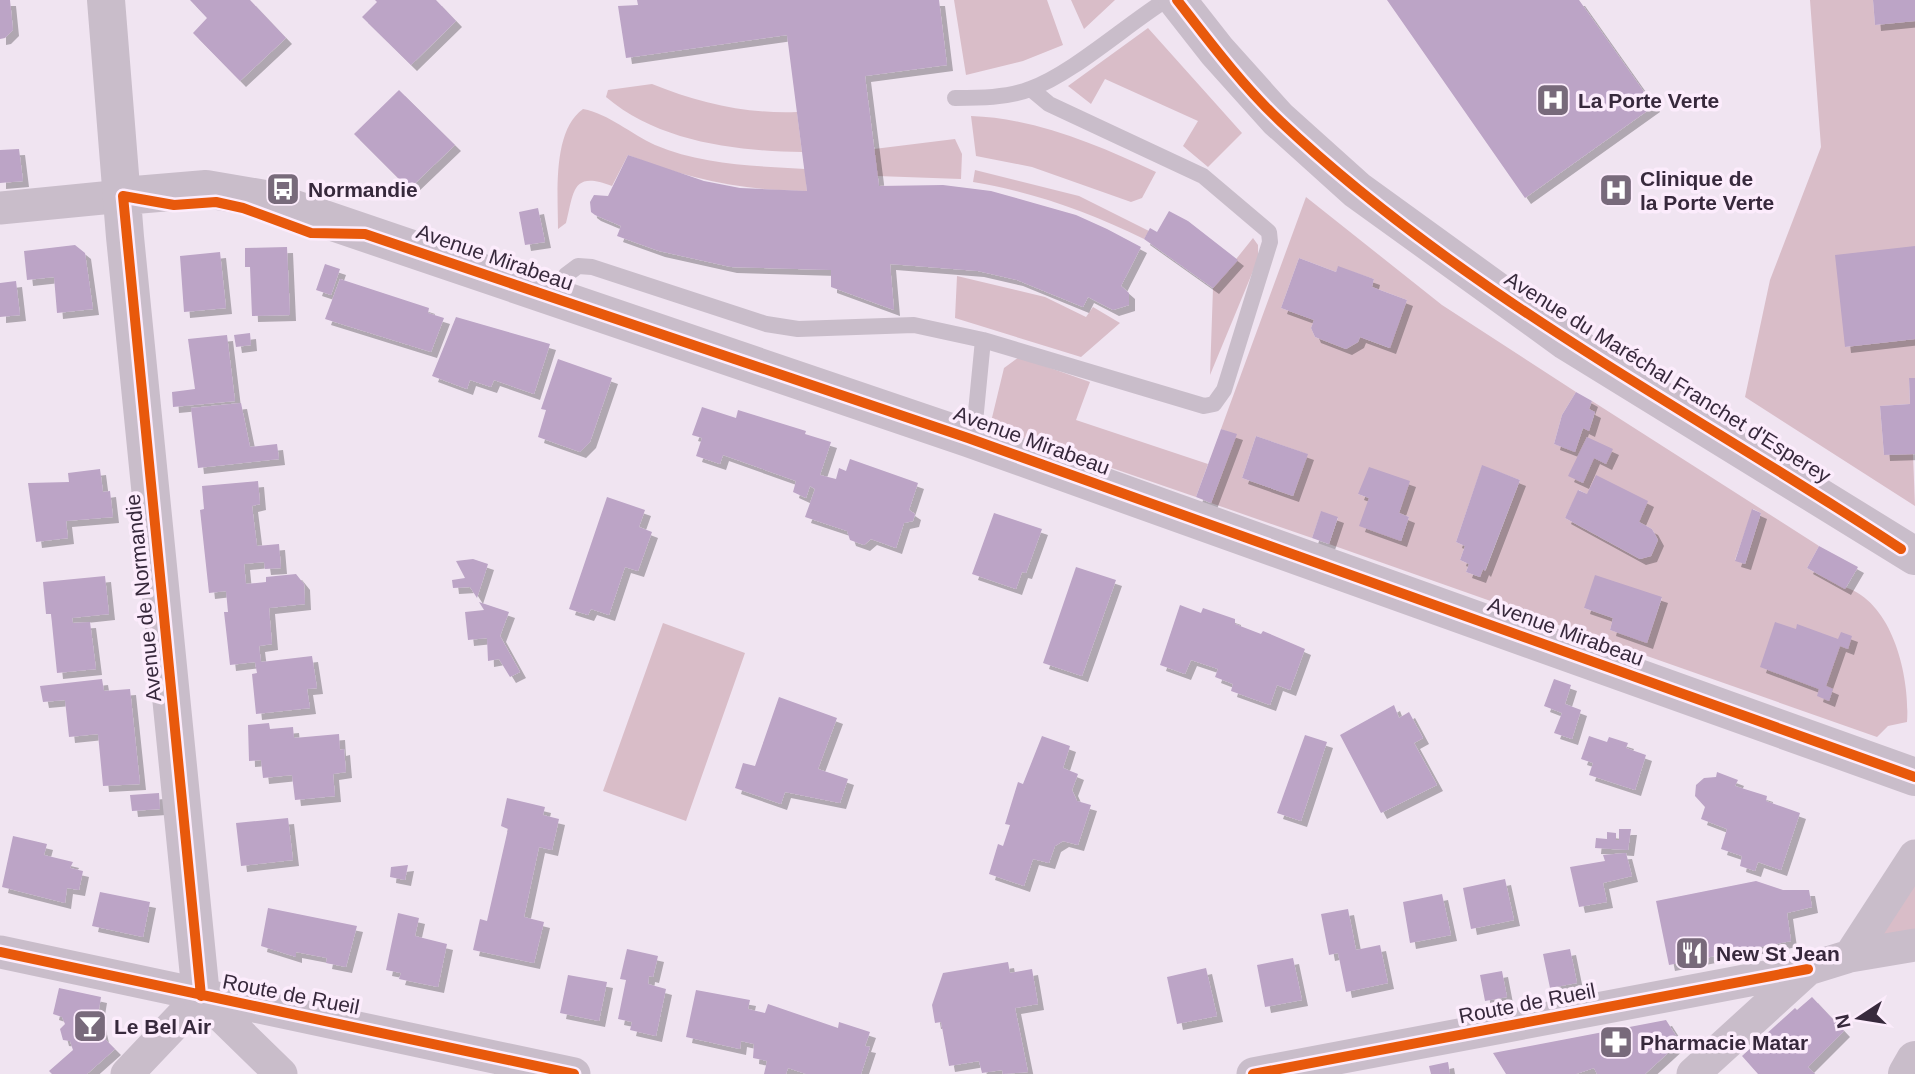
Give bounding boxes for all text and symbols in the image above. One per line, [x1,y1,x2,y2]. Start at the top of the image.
hospital icon: La Porte Verte [1534,81,1572,119]
place label: La Porte Verte [1578,89,1719,112]
place label: Clinique de la Porte Verte [1640,167,1774,214]
bus stop icon: Normandie [264,170,302,208]
hospital icon: Clinique de la Porte Verte [1597,171,1635,209]
place label: Normandie [308,178,418,201]
street label: Avenue Mirabeau [414,219,576,295]
street label: Avenue du Maréchal Franchet d'Esperey [1501,267,1835,488]
street label: Avenue Mirabeau [951,401,1113,479]
street label: Avenue de Normandie [121,493,165,703]
street label: Avenue Mirabeau [1485,592,1647,670]
restaurant icon: New St Jean [1673,934,1711,972]
place label: New St Jean [1716,942,1840,965]
street label: Route de Rueil [221,969,361,1019]
street label: Route de Rueil [1457,978,1597,1028]
north arrow [1824,983,1894,1053]
bar icon: Le Bel Air [71,1007,109,1045]
text: N [1831,1013,1855,1030]
place label: Le Bel Air [114,1015,211,1038]
pharmacy icon: Pharmacie Matar [1597,1023,1635,1061]
place label: Pharmacie Matar [1640,1031,1808,1054]

